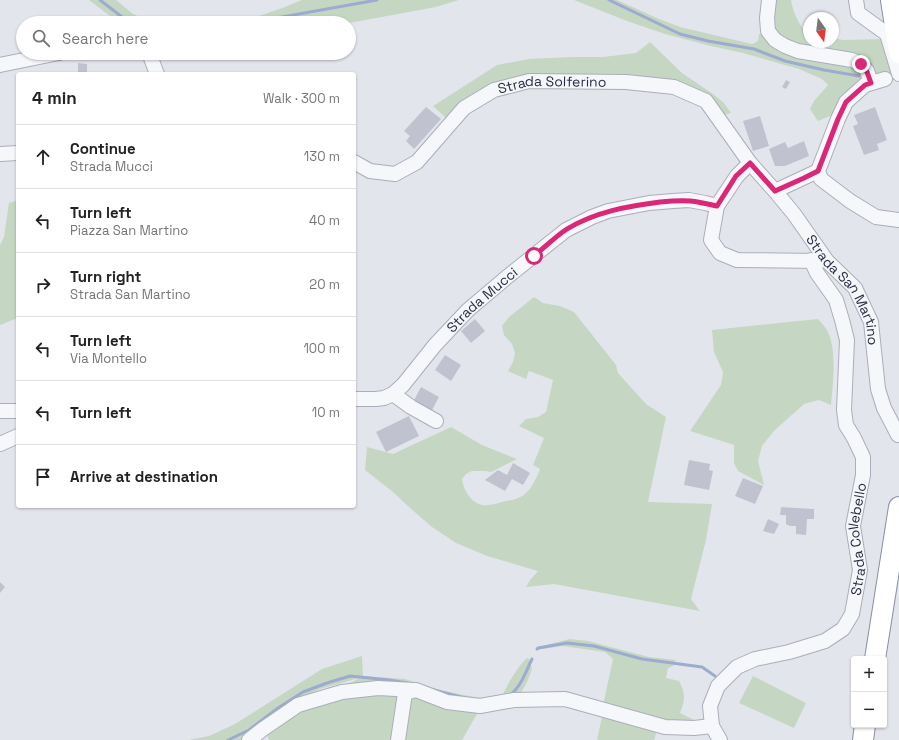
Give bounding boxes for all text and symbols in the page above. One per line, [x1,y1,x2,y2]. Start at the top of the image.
north arrow [803,12,839,48]
search box [16,16,356,60]
icon: search [30,27,52,49]
text: Search here [62,29,148,48]
route end [852,55,870,73]
street label: Strada Solferino [496,72,607,98]
text: 4 min [32,87,77,109]
text: Walk · 300 m [263,90,340,107]
text: Continue [70,139,136,158]
icon: ahead [32,146,54,168]
text: 130 m [304,148,340,165]
text: Strada Mucci [70,158,153,175]
text: Turn left [70,203,132,222]
icon: left [32,210,54,232]
text: 40 m [309,212,340,229]
text: Piazza San Martino [70,222,188,239]
street label: Strada San Martino [802,231,882,346]
route start [525,247,543,265]
street label: Strada Mucci [443,263,521,336]
text: Turn right [70,267,141,286]
icon: right [32,274,54,296]
text: 20 m [309,276,340,293]
text: Strada San Martino [70,286,191,303]
text: Turn left [70,331,132,350]
icon: left [32,338,54,360]
text: 100 m [303,340,340,357]
text: Via Montello [70,350,147,367]
icon: left [32,402,54,424]
text: Turn left [70,403,132,422]
text: 10 m [312,404,340,421]
icon: arrive [32,466,54,488]
text: Arrive at destination [70,467,218,486]
street label: Strada Collebello [844,481,870,597]
map controls [851,656,887,728]
button: + [851,656,887,692]
button: − [851,692,887,728]

